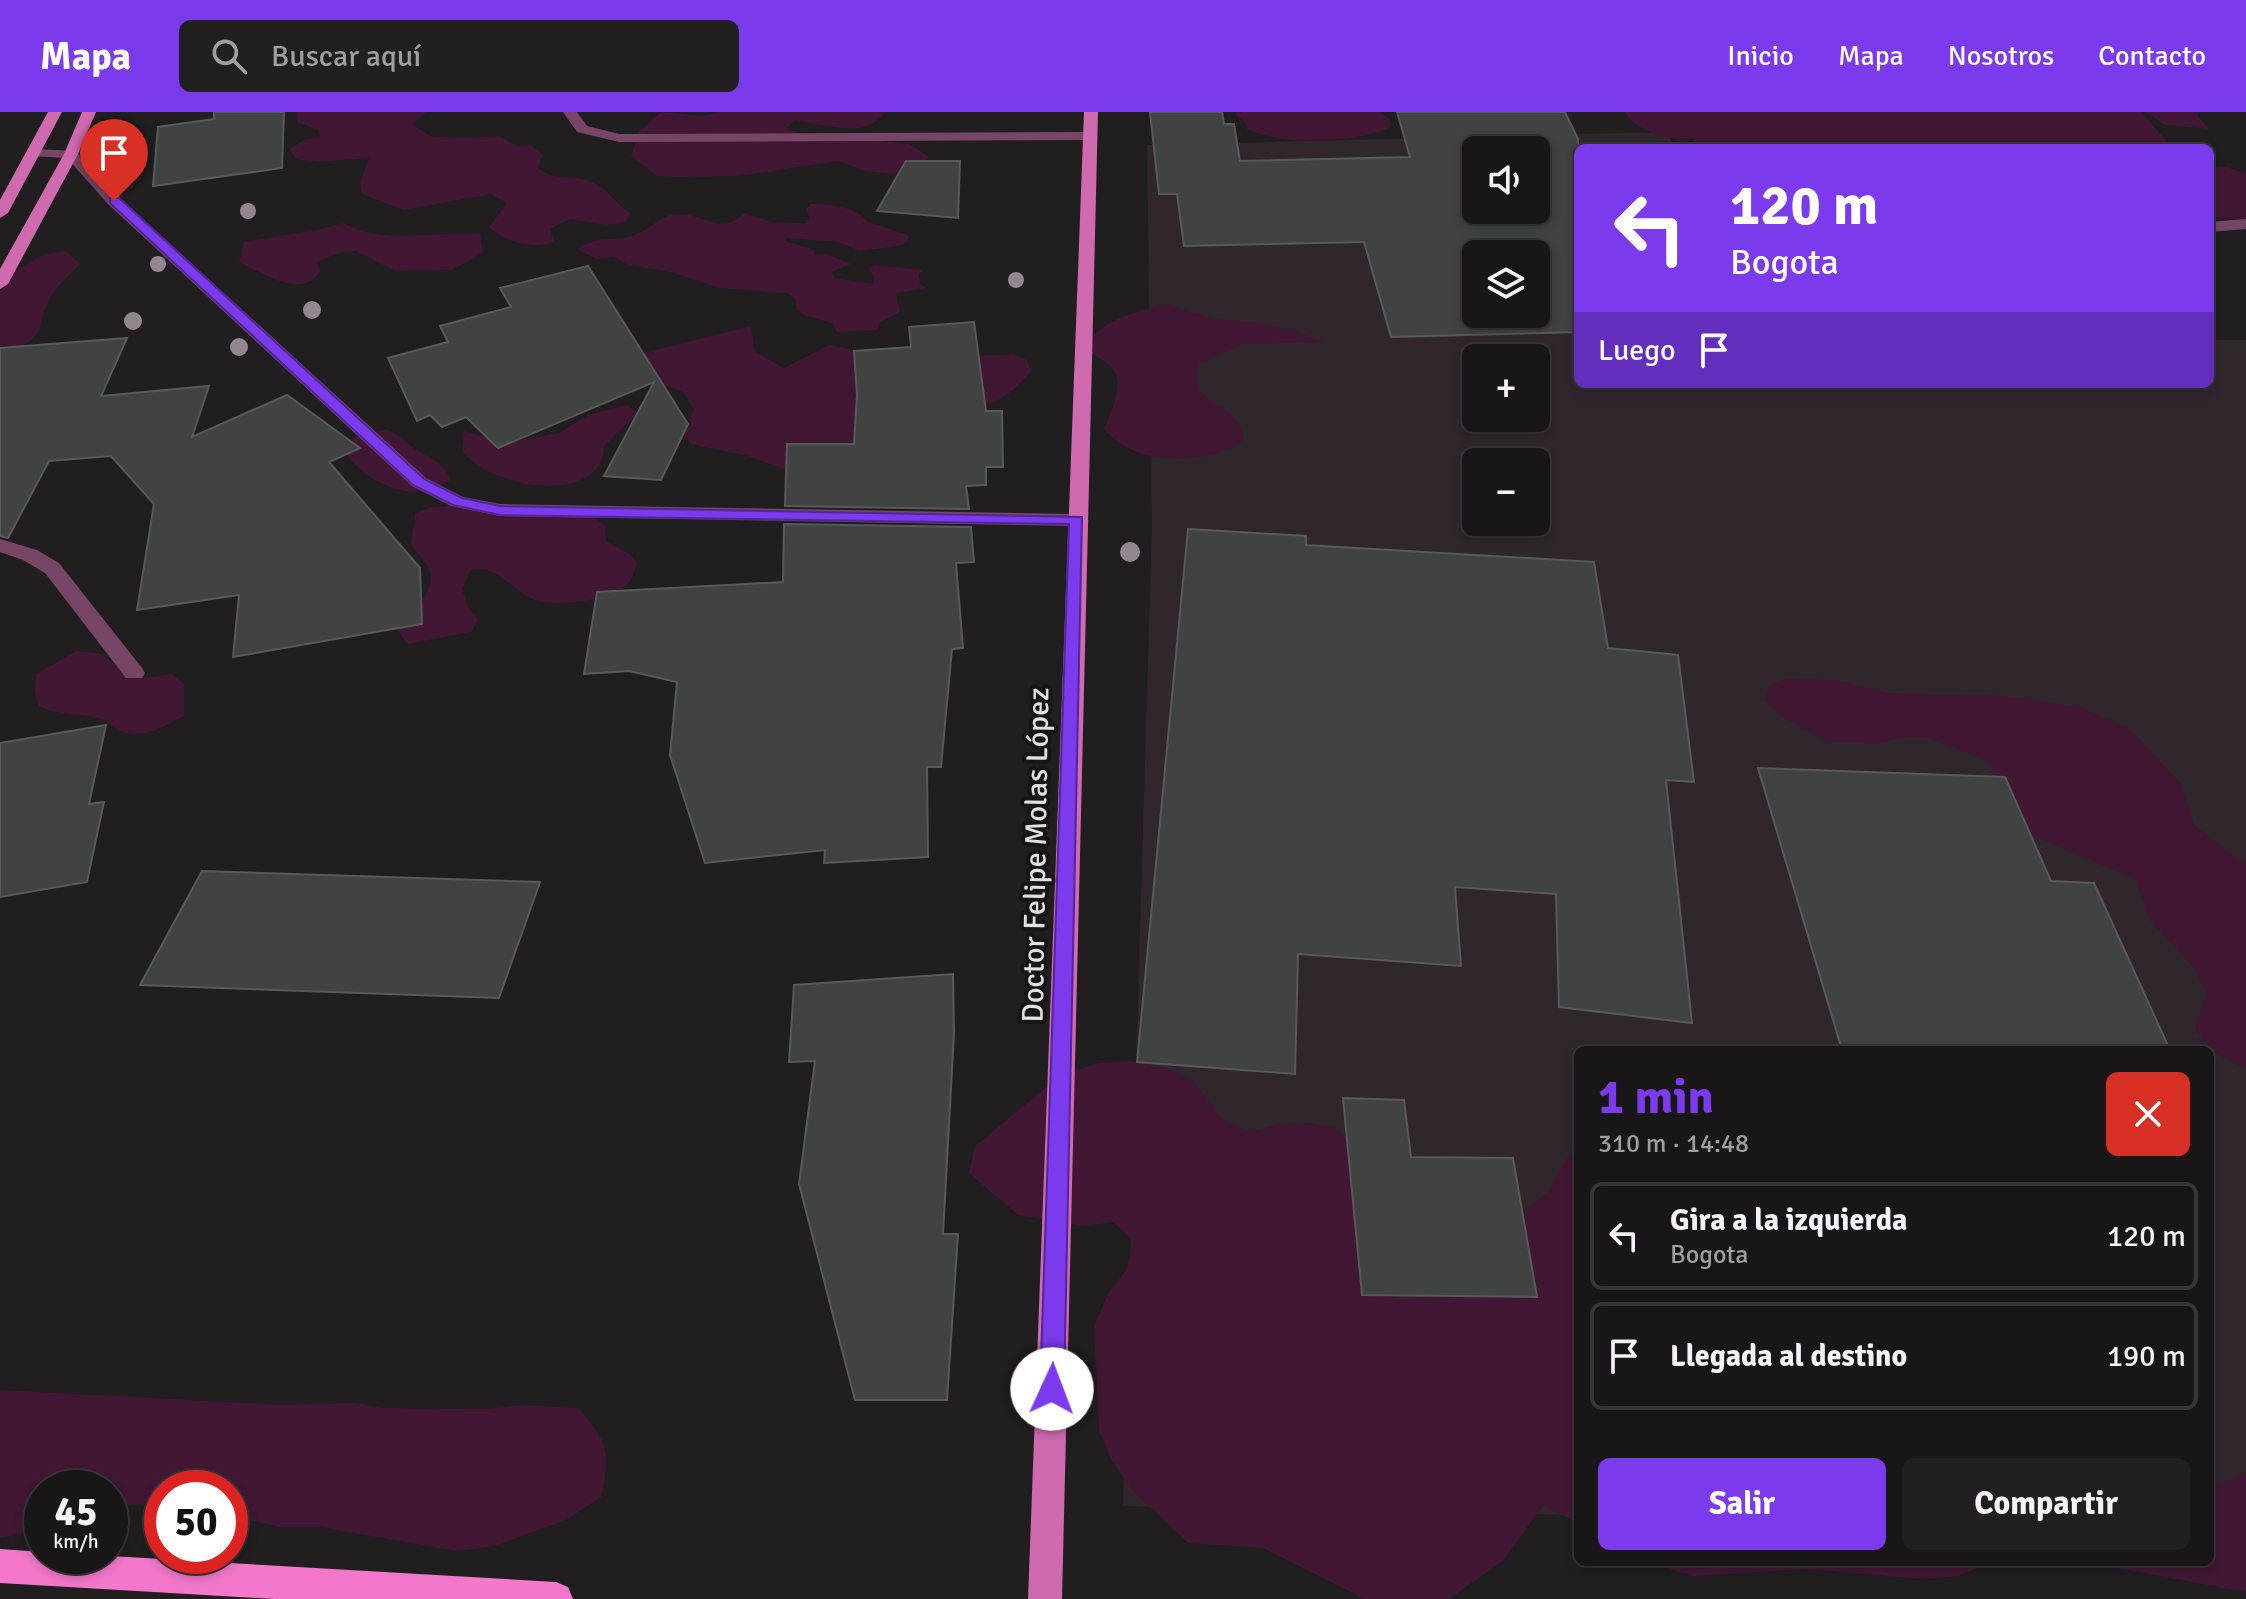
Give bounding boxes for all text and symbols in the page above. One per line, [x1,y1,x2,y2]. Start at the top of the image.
search box [179,20,739,92]
text: Mapa [40,33,131,80]
icon: search [207,34,251,78]
text: Buscar aquí [271,38,421,75]
text: Inicio [1727,39,1794,73]
text: Mapa [1838,39,1904,73]
text: Nosotros [1948,39,2054,73]
text: Contacto [2098,39,2206,73]
pin [80,119,148,201]
icon: arrive [92,131,136,175]
map controls [1462,136,1550,536]
button: sound [1462,136,1550,224]
text: 120 m [1730,171,1878,240]
icon: left [1598,176,1702,280]
button: layers [1462,240,1550,328]
text: Bogota [1730,240,1839,285]
icon: arrive [1692,328,1736,372]
text: Luego [1598,332,1676,369]
button: + [1462,344,1550,432]
button: − [1462,448,1550,536]
street label: Doctor Felipe Molas López [1015,687,1057,1023]
text: 1 min [1598,1068,1714,1127]
button: close [2106,1072,2190,1156]
text: 310 m · 14:48 [1598,1128,1749,1160]
text: Gira a la izquierda [1670,1202,1907,1239]
icon: left [1602,1214,1646,1258]
text: 120 m [2107,1218,2186,1255]
text: Bogota [1670,1239,1749,1271]
icon: arrive [1602,1334,1646,1378]
text: Llegada al destino [1670,1338,1907,1375]
text: 190 m [2107,1338,2186,1375]
position arrow [1010,1347,1094,1431]
button: Salir [1598,1458,1886,1550]
button: Compartir [1902,1458,2190,1550]
speed limit sign: 50 [144,1470,248,1574]
text: 45 [54,1487,98,1537]
text: km/h [53,1529,99,1554]

